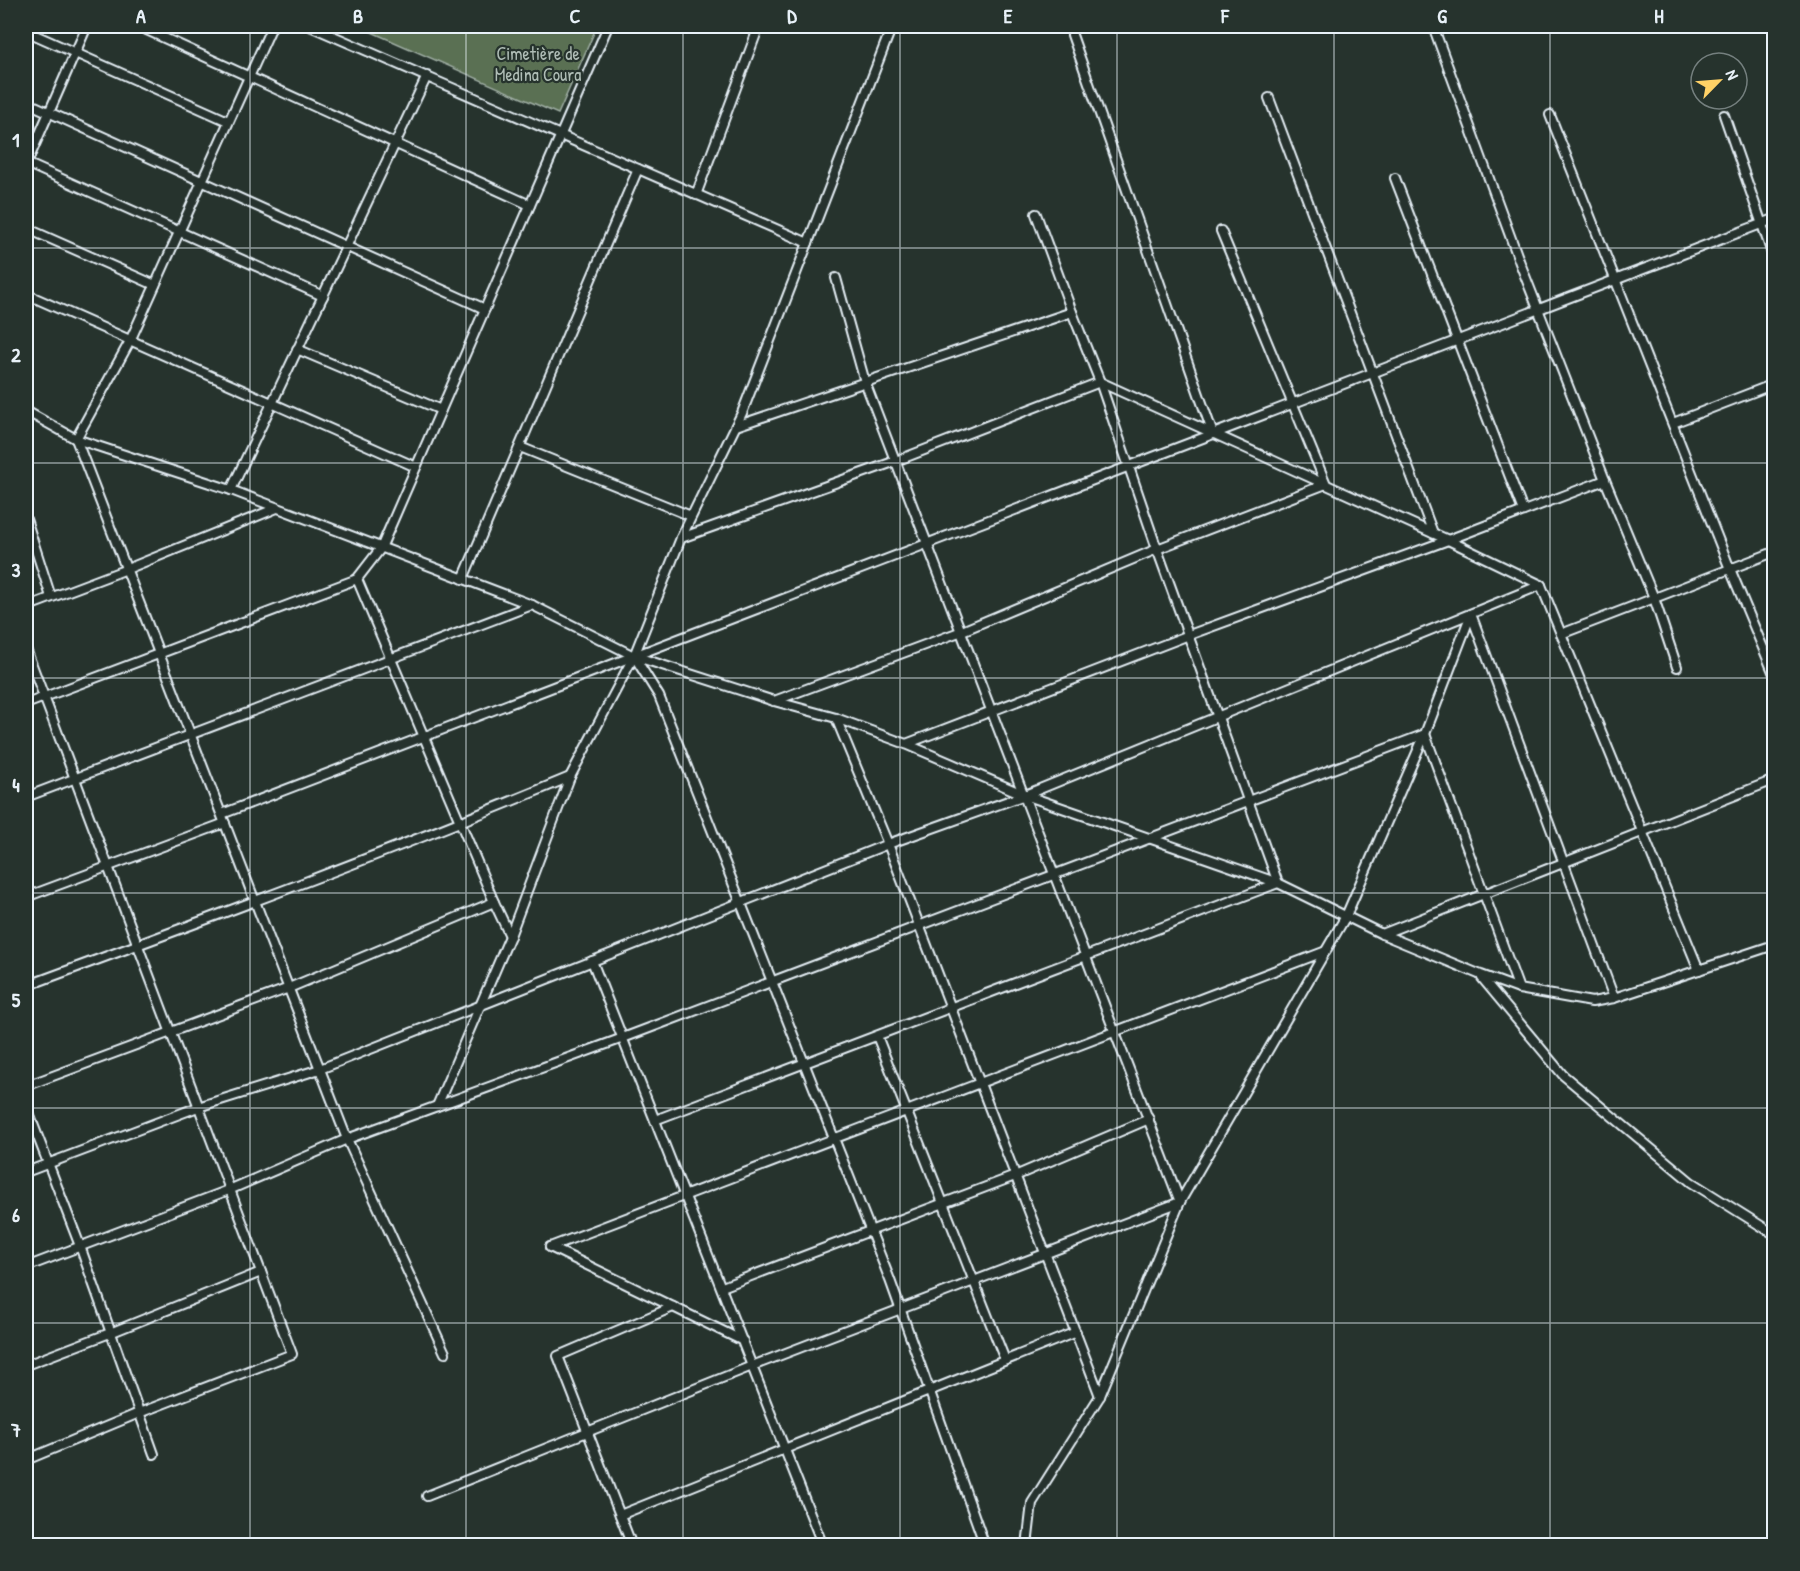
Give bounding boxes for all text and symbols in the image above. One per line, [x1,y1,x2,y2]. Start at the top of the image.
text: A [136,2,146,29]
text: B [353,2,363,29]
text: C [570,2,581,29]
text: D [787,2,797,29]
text: E [1004,2,1013,29]
text: F [1220,2,1230,29]
text: G [1437,2,1447,29]
text: H [1654,2,1664,29]
park label: Cimetière de Medina Coura [495,41,581,87]
north arrow [1689,51,1749,111]
text: N [1721,66,1745,84]
text: 1 [12,126,20,153]
text: 2 [11,341,21,368]
text: 3 [12,556,21,583]
text: 4 [12,771,20,798]
text: 5 [12,986,21,1013]
text: 6 [12,1201,20,1228]
text: 7 [10,1416,21,1443]

